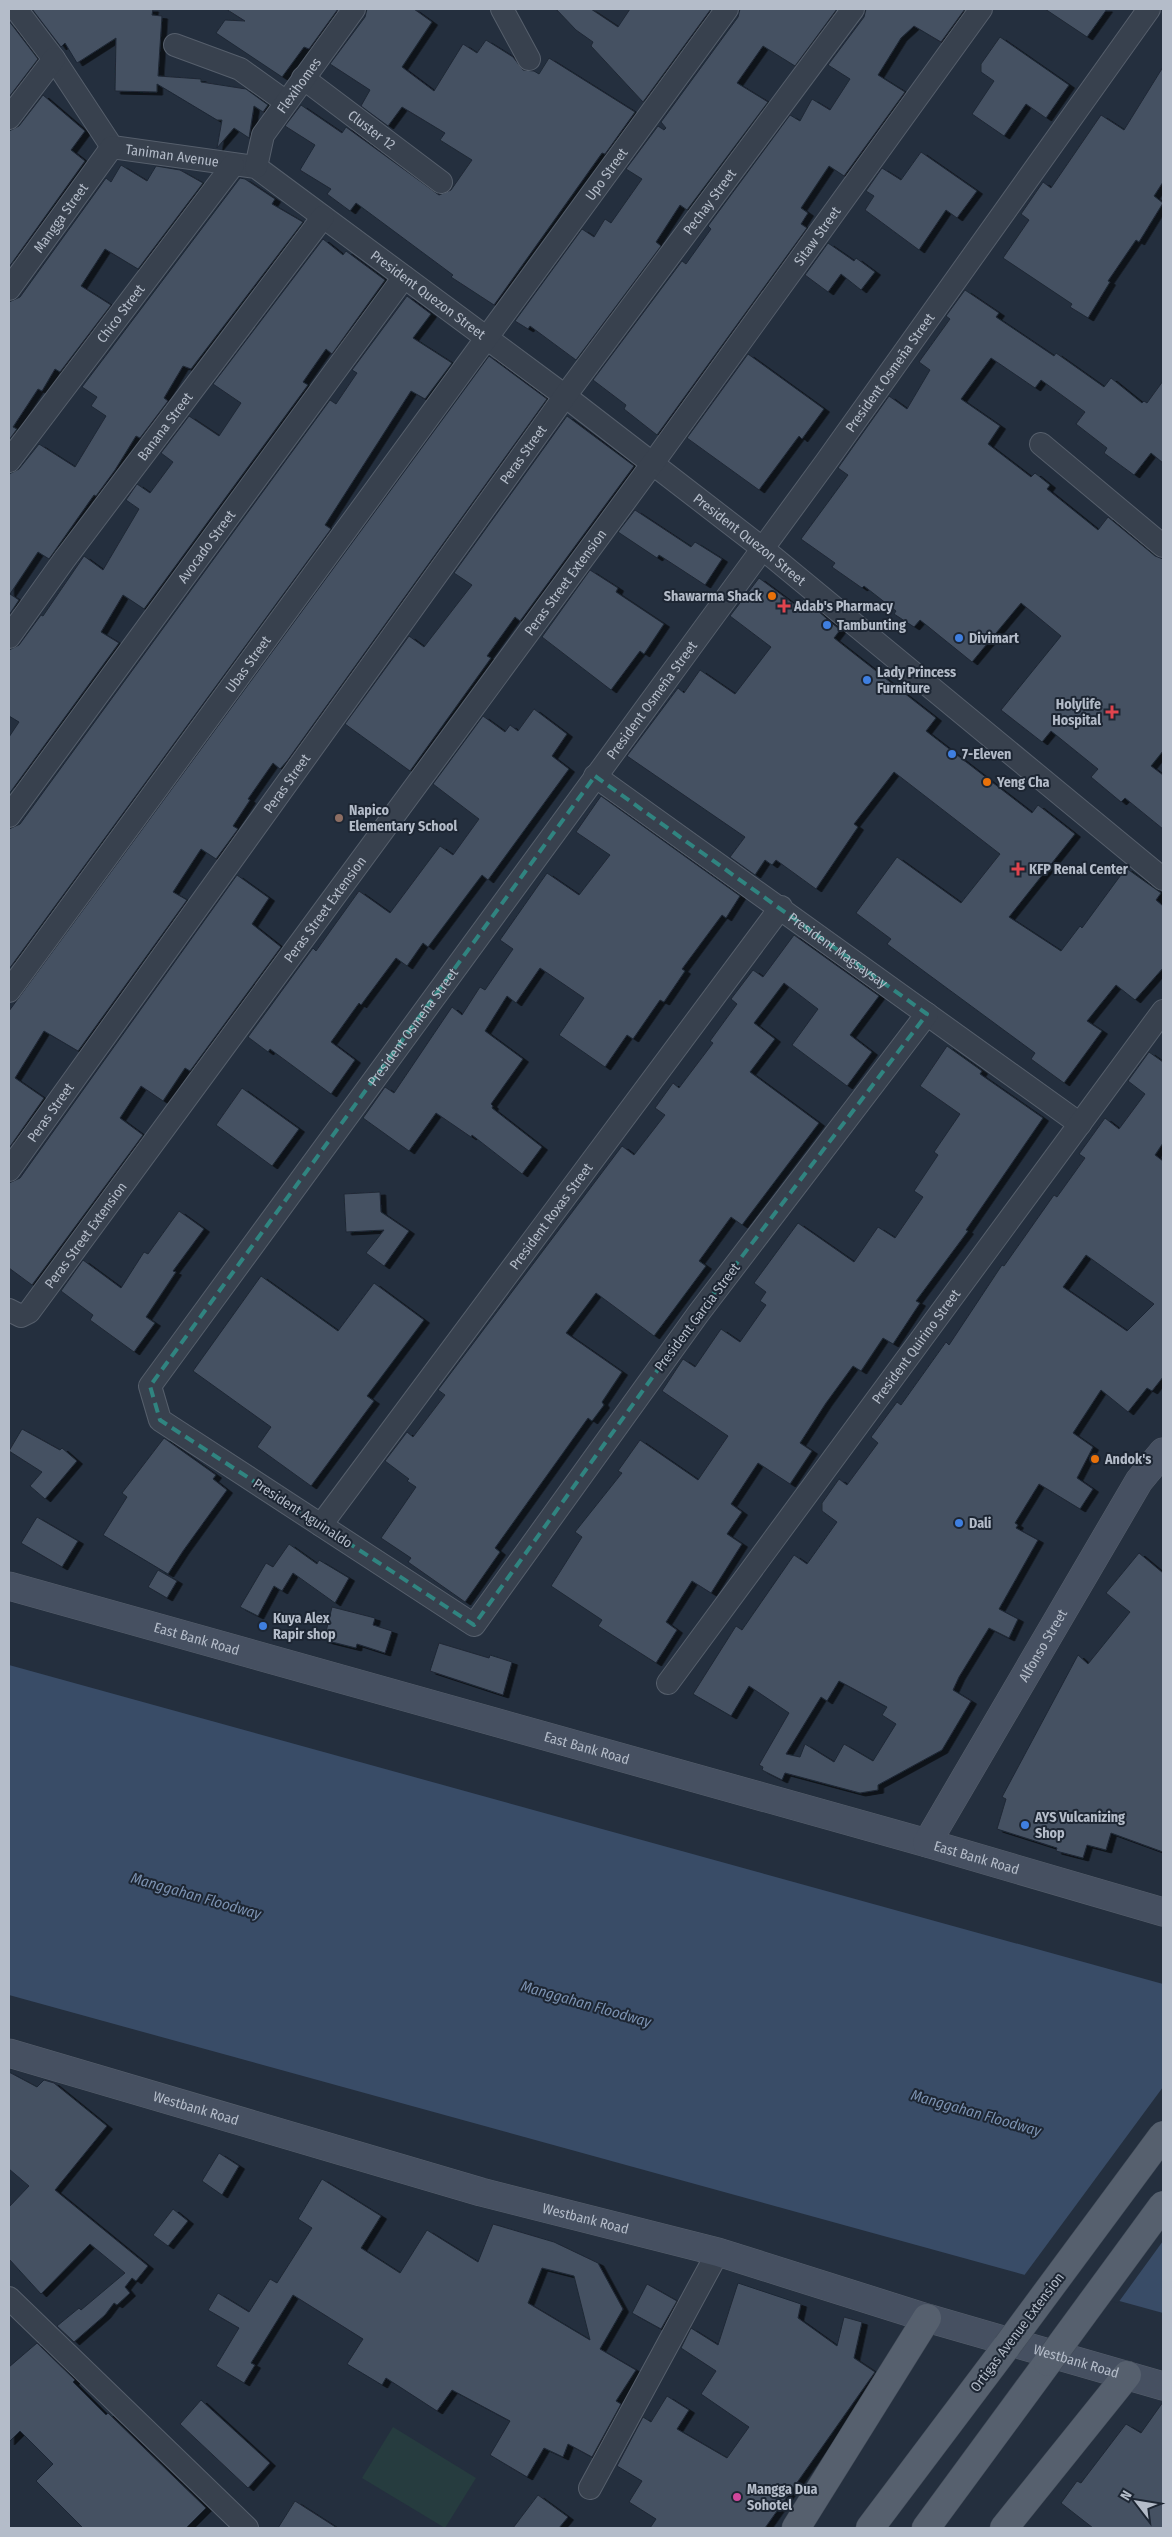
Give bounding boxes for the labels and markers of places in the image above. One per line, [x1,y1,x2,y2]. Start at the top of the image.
place label: Shawarma Shack [664,588,763,605]
marker: Shawarma Shack [766,590,778,602]
place label: Adab's Pharmacy [793,598,893,615]
marker: Adab's Pharmacy [778,600,790,612]
place label: Tambunting [837,617,906,634]
marker: Tambunting [821,619,833,631]
place label: Divimart [969,630,1020,647]
marker: Divimart [953,632,965,644]
place label: Lady Princess Furniture [877,664,956,697]
marker: Lady Princess Furniture [861,674,873,686]
place label: Holylife Hospital [1052,696,1101,729]
marker: Holylife Hospital [1105,705,1119,719]
place label: 7-Eleven [962,746,1011,763]
marker: 7-Eleven [946,748,958,760]
place label: Yeng Cha [996,774,1049,791]
marker: Yeng Cha [981,776,993,788]
place label: Napico Elementary School [349,802,458,835]
marker: Napico Elementary School [333,812,345,824]
place label: KFP Renal Center [1029,861,1129,878]
marker: KFP Renal Center [1011,862,1025,876]
place label: Andok's [1104,1451,1151,1468]
marker: Andok's [1089,1453,1101,1465]
place label: Dali [969,1515,992,1532]
marker: Dali [953,1517,965,1529]
place label: Kuya Alex Rapir shop [273,1610,336,1643]
marker: Kuya Alex Rapir shop [257,1620,269,1632]
place label: AYS Vulcanizing Shop [1034,1809,1125,1842]
marker: AYS Vulcanizing Shop [1019,1819,1031,1831]
place label: Mangga Dua Sohotel [747,2481,817,2514]
marker: Mangga Dua Sohotel [731,2491,743,2503]

